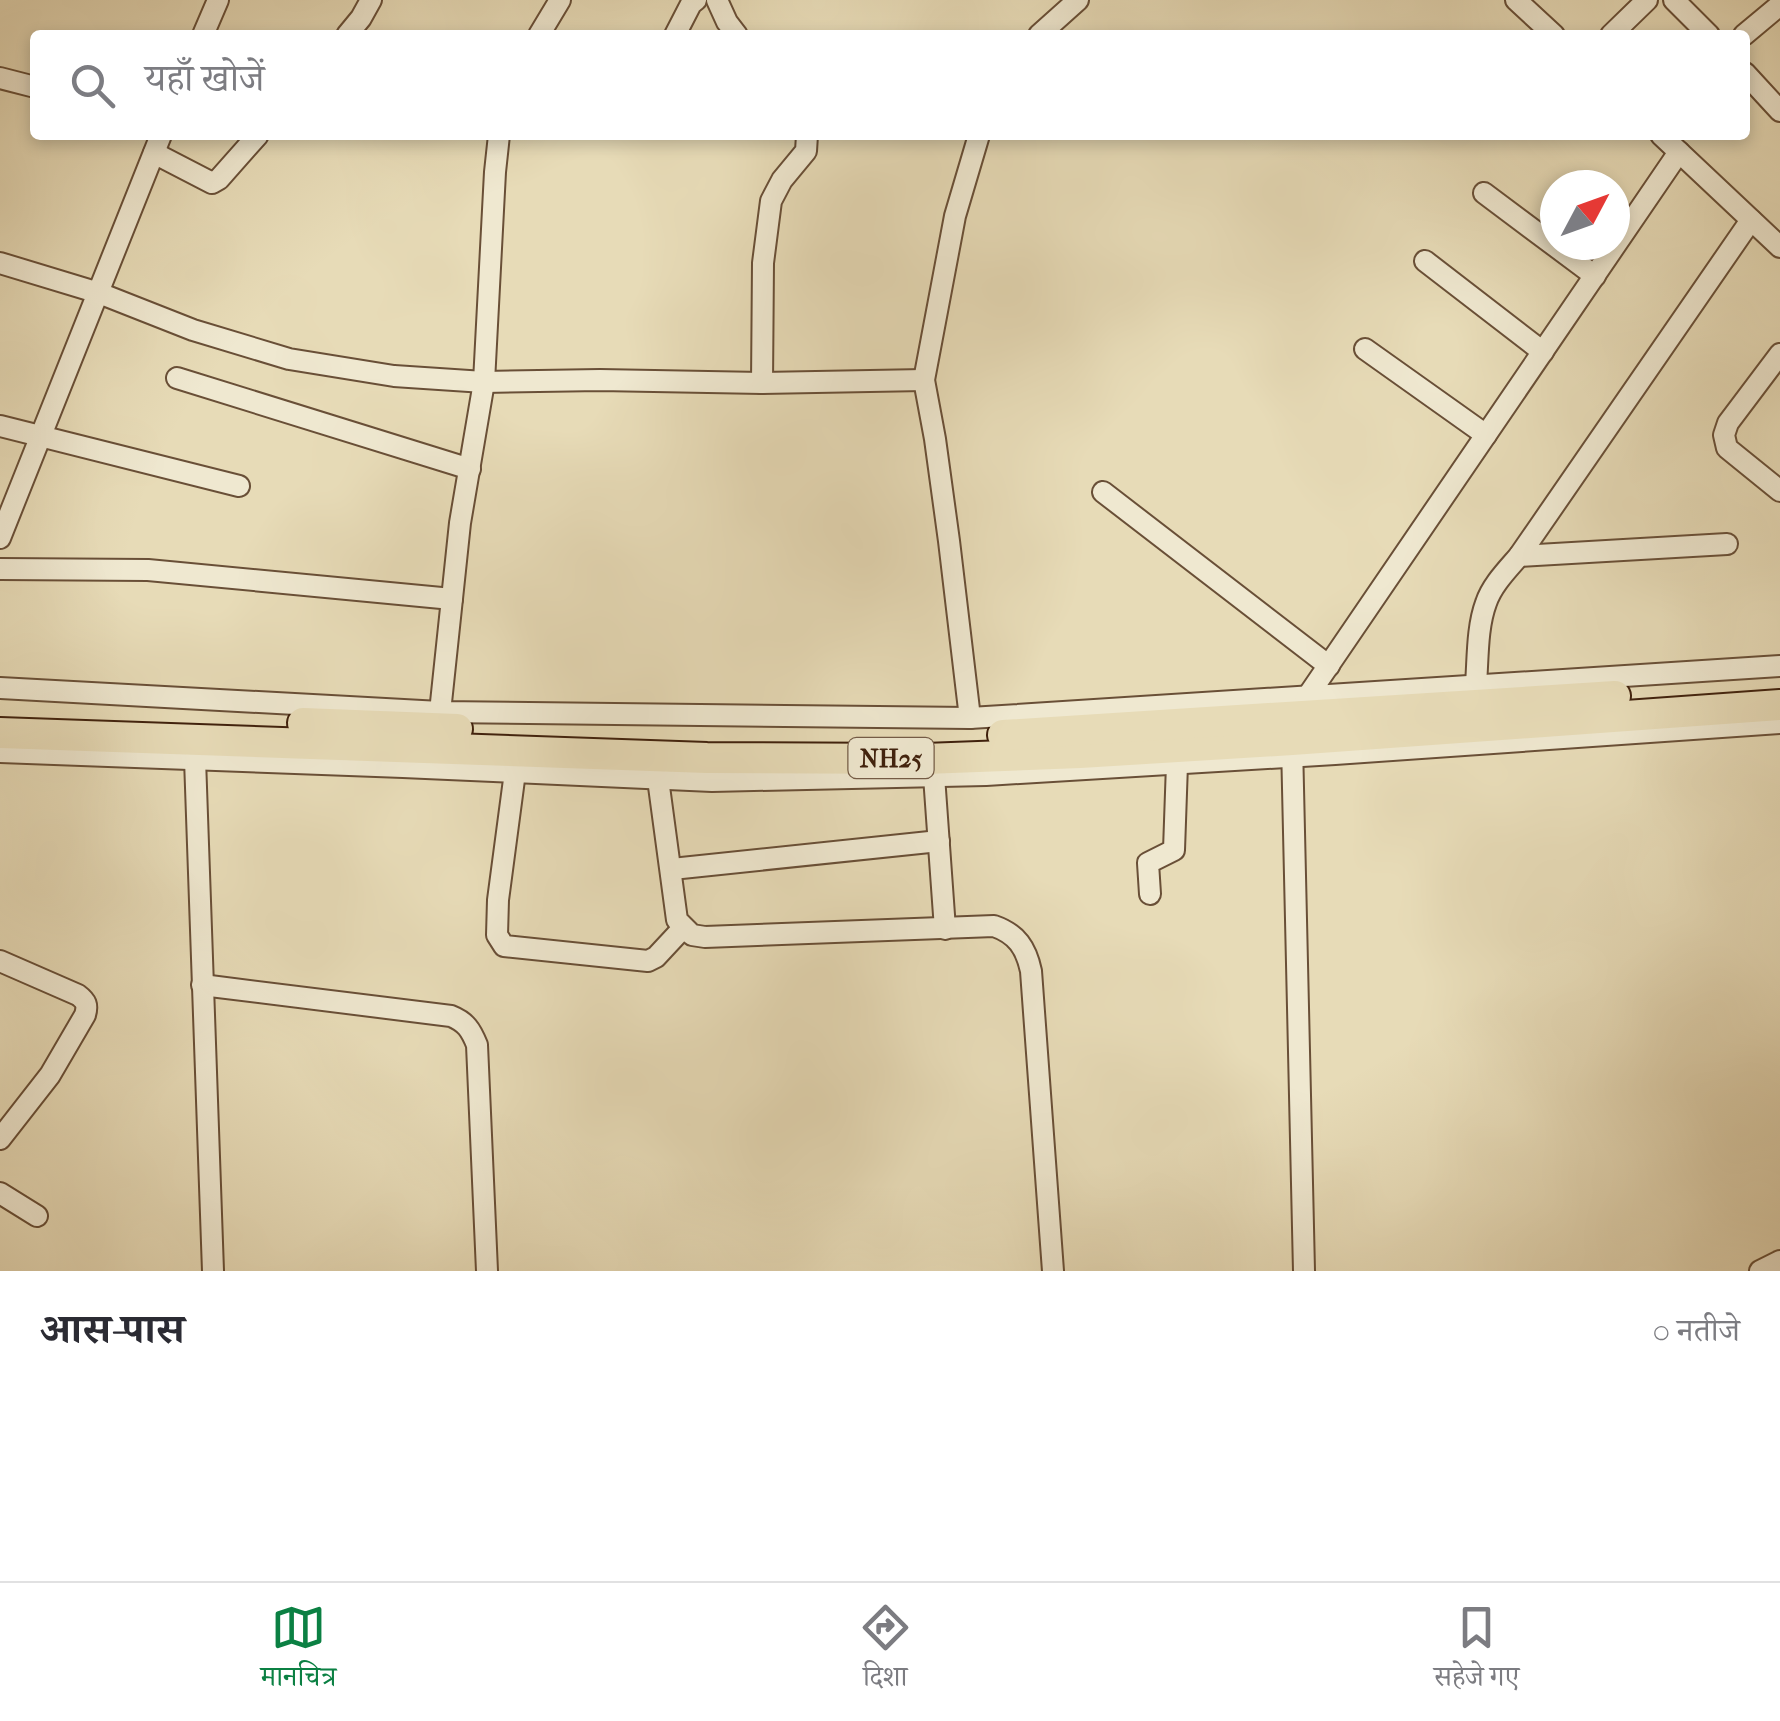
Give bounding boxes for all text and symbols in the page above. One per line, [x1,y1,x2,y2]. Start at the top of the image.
search box [30,30,1750,140]
text: यहाँ खोजें [145,56,264,101]
icon: search [65,58,120,113]
north arrow [1540,170,1630,260]
road number: NH25 [848,738,934,778]
text: आस-पास [40,1305,185,1354]
text: 0 नतीजे [1653,1312,1740,1349]
tab: मानचित्र [261,1600,336,1704]
tab: दिशा [858,1600,913,1704]
tab: सहेजे गए [1434,1600,1519,1704]

